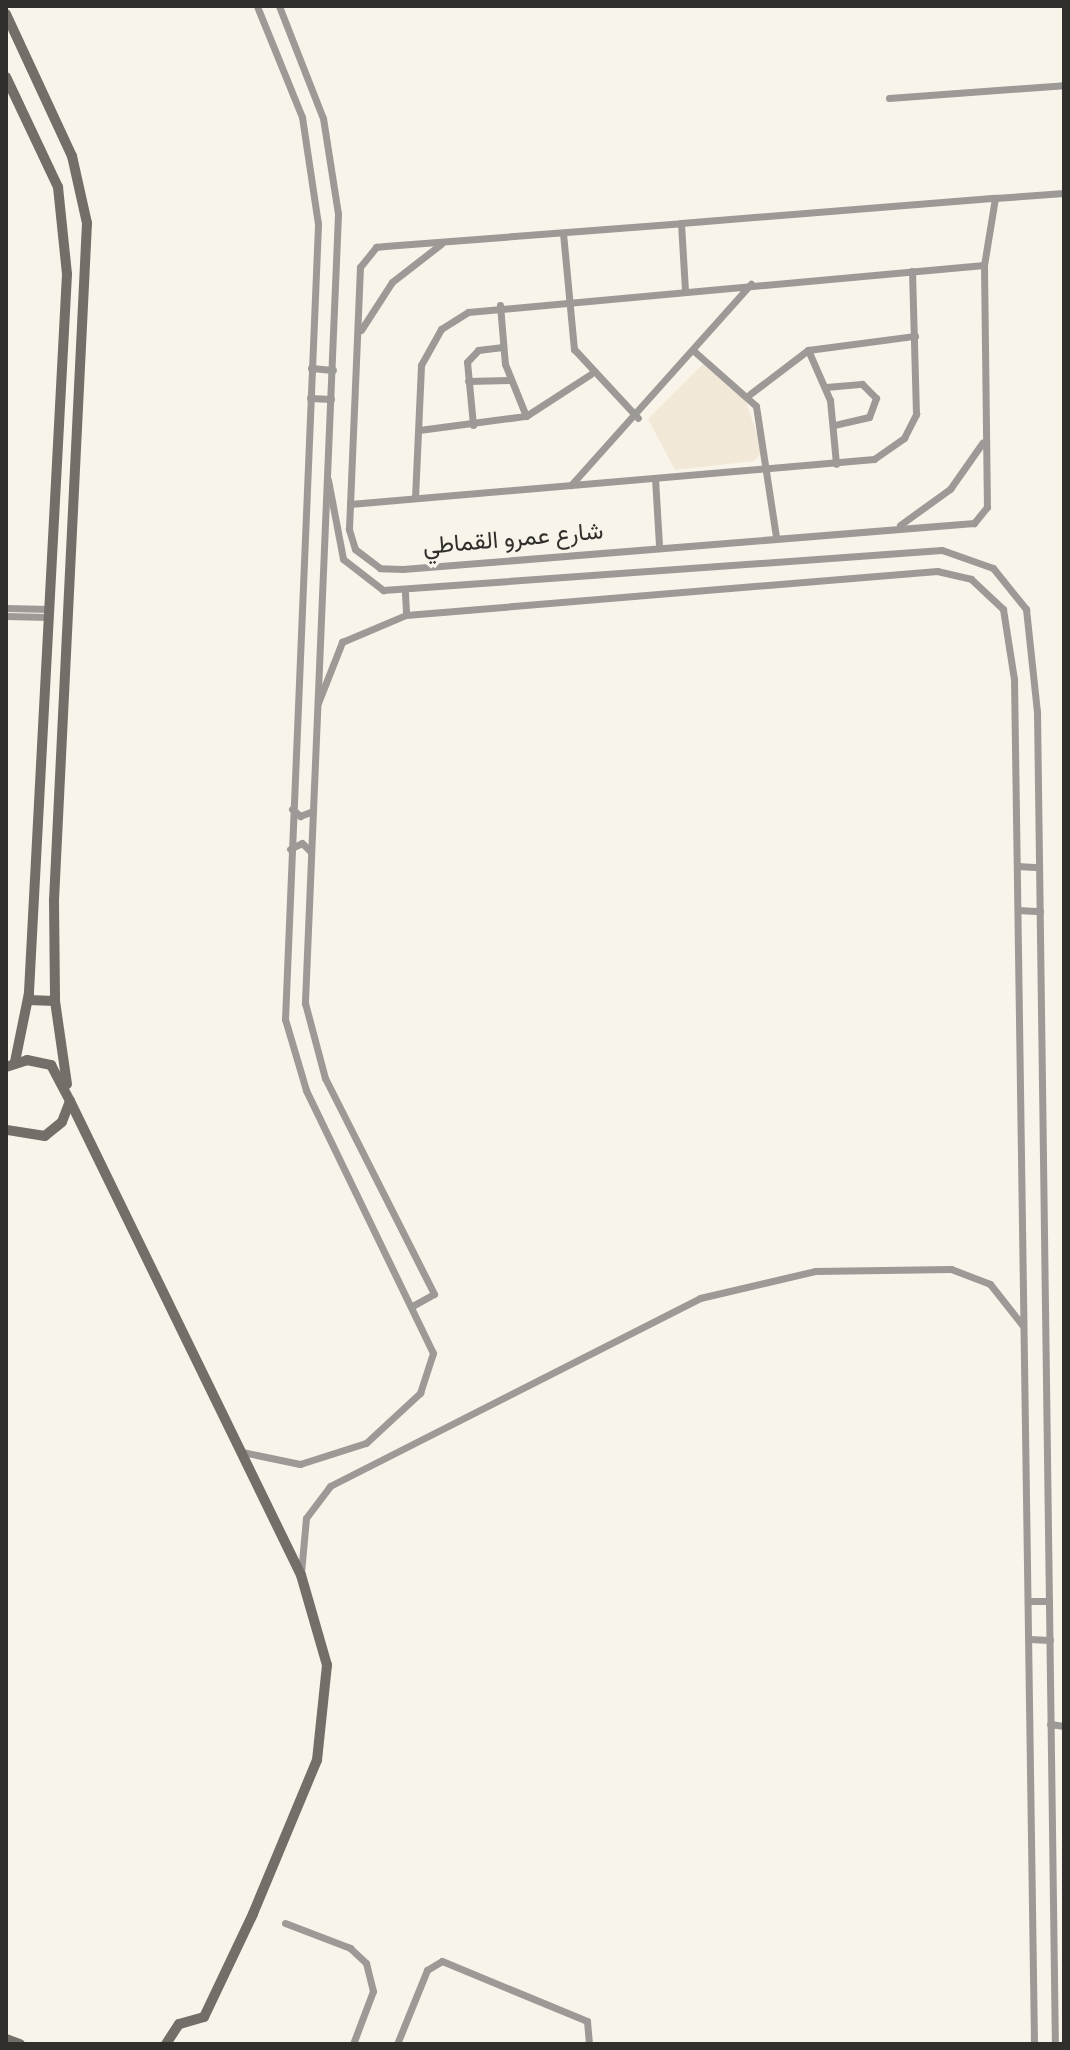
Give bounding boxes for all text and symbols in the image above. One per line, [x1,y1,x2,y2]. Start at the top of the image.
street label: شارع عمرو القماطي [422,517,604,561]

